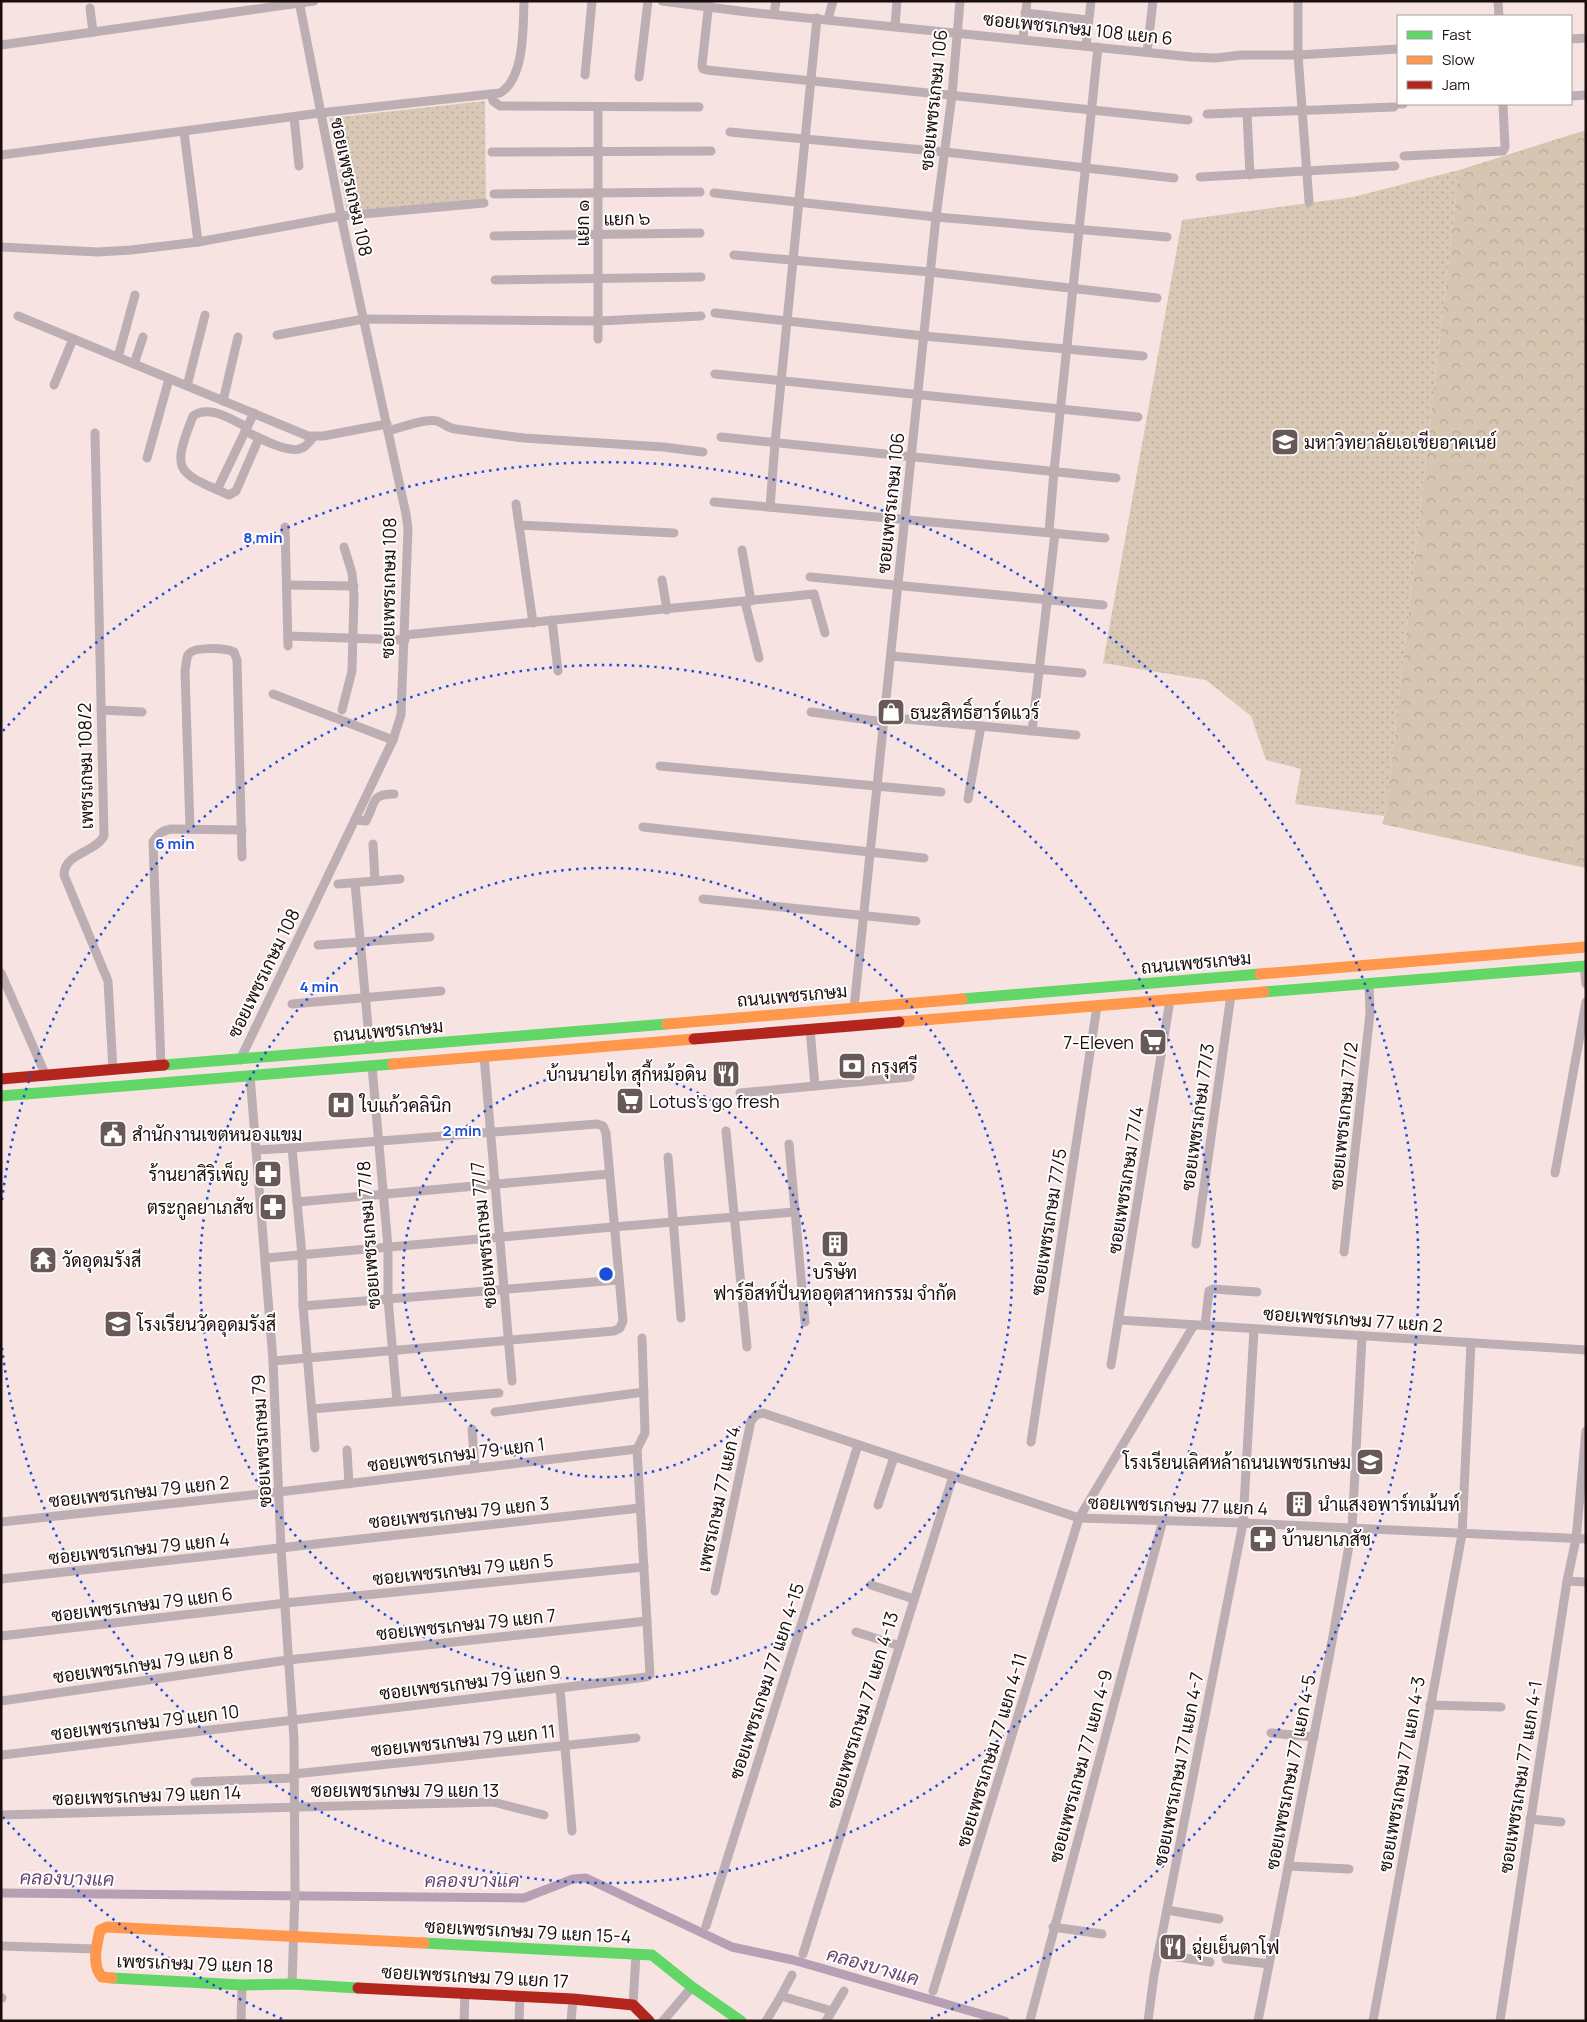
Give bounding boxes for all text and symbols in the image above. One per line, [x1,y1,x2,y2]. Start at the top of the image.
street label: ซอยเพชรเกษม 108 แยก 6 [982,6,1174,50]
legend [1397,15,1572,105]
text: Fast [1442,24,1471,45]
street label: ซอยเพชรเกษม 106 [914,28,952,172]
text: Slow [1442,49,1475,70]
text: Jam [1442,74,1470,95]
street label: ซอยเพชรเกษม 108 [326,115,378,259]
street label: แยก ๑ [570,200,594,246]
street label: แยก ๖ [603,206,651,230]
school or university icon: มหาวิทยาลัยเอเชียอาคเนย์ [1270,427,1300,457]
place label: มหาวิทยาลัยเอเชียอาคเนย์ [1304,430,1496,454]
street label: ซอยเพชรเกษม 106 [871,431,909,575]
street label: ซอยเพชรเกษม 108 [375,517,401,659]
text: 8 min [243,527,283,548]
shop icon: ธนะสิทธิ์ฮาร์ดแวร์ [876,697,906,727]
place label: ธนะสิทธิ์ฮาร์ดแวร์ [910,697,1040,724]
street label: เพชรเกษม 108/2 [72,702,98,830]
text: 6 min [155,833,195,854]
street label: ซอยเพชรเกษม 108 [221,904,305,1042]
street label: ถนนเพชรเกษม [1140,945,1252,979]
text: 4 min [299,976,339,997]
street label: ถนนเพชรเกษม [736,978,848,1012]
street label: ถนนเพชรเกษม [332,1013,444,1047]
supermarket icon: 7-Eleven [1138,1027,1168,1057]
place label: 7-Eleven [1063,1030,1134,1054]
street label: ซอยเพชรเกษม 77/2 [1323,1041,1363,1191]
street label: ซอยเพชรเกษม 77/3 [1175,1042,1219,1192]
bank icon: กรุงศรี [837,1051,867,1081]
place label: กรุงศรี [871,1054,918,1079]
place label: บ้านนายไท สุกี้หม้อดิน [546,1059,707,1087]
restaurant icon: บ้านนายไท สุกี้หม้อดิน [711,1059,741,1089]
supermarket icon: Lotus's go fresh [615,1086,645,1116]
place label: Lotus's go fresh [649,1089,780,1113]
hospital icon: ใบแก้วคลินิก [326,1090,356,1120]
place label: ใบแก้วคลินิก [358,1093,452,1117]
street label: ซอยเพชรเกษม 77/4 [1101,1105,1149,1255]
public building icon: สำนักงานเขตหนองแขม [98,1119,128,1149]
text: 2 min [442,1120,482,1141]
place label: สำนักงานเขตหนองแขม [132,1122,302,1146]
street label: ซอยเพชรเกษม 77/5 [1025,1147,1071,1297]
pharmacy icon: ร้านยาสิริเพ็ญ [253,1159,283,1189]
street label: ซอยเพชรเกษม 77/8 [351,1160,385,1310]
place label: ร้านยาสิริเพ็ญ [148,1161,249,1186]
street label: ซอยเพชรเกษม 77/7 [465,1161,501,1309]
pharmacy icon: ตระกูลยาเภสัช [258,1192,288,1222]
place label: ตระกูลยาเภสัช [147,1195,254,1221]
building icon: บริษัท ฟาร์อีสท์ปั่นทออุตสาหกรรม จำกัด [820,1229,850,1259]
temple icon: วัดอุดมรังสี [28,1245,58,1275]
place label: วัดอุดมรังสี [62,1248,141,1273]
place label: บริษัท ฟาร์อีสท์ปั่นทออุตสาหกรรม จำกัด [713,1260,957,1306]
centre of rings [597,1265,615,1283]
street label: ซอยเพชรเกษม 77 แยก 2 [1262,1301,1444,1337]
school or university icon: โรงเรียนวัดอุดมรังสี [103,1309,133,1339]
place label: โรงเรียนวัดอุดมรังสี [136,1312,276,1337]
street label: ซอยเพชรเกษม 79 [246,1374,276,1508]
street label: เพชรเกษม 77 แยก 4 [691,1424,745,1574]
street label: ซอยเพชรเกษม 79 แยก 1 [366,1431,546,1477]
school or university icon: โรงเรียนเลิศหล้าถนนเพชรเกษม [1355,1447,1385,1477]
place label: โรงเรียนเลิศหล้าถนนเพชรเกษม [1122,1450,1351,1474]
street label: ซอยเพชรเกษม 79 แยก 2 [47,1470,231,1512]
building icon: นำแสงอพาร์ทเม้นท์ [1284,1489,1314,1519]
street label: ซอยเพชรเกษม 77 แยก 4 [1087,1490,1269,1520]
street label: ซอยเพชรเกษม 79 แยก 3 [368,1491,550,1533]
place label: นำแสงอพาร์ทเม้นท์ [1318,1492,1460,1516]
pharmacy icon: บ้านยาเภสัช [1248,1524,1278,1554]
street label: ซอยเพชรเกษม 79 แยก 4 [47,1527,231,1569]
place label: บ้านยาเภสัช [1282,1527,1371,1551]
street label: ซอยเพชรเกษม 79 แยก 5 [371,1548,555,1590]
street label: ซอยเพชรเกษม 77 แยก 4-15 [723,1580,809,1782]
street label: ซอยเพชรเกษม 79 แยก 6 [50,1581,234,1627]
street label: ซอยเพชรเกษม 79 แยก 7 [375,1603,557,1645]
street label: ซอยเพชรเกษม 77 แยก 4-13 [821,1609,903,1811]
street label: ซอยเพชรเกษม 79 แยก 8 [51,1639,235,1689]
street label: ซอยเพชรเกษม 77 แยก 4-11 [950,1650,1032,1850]
street label: ซอยเพชรเกษม 79 แยก 9 [378,1659,562,1705]
street label: ซอยเพชรเกษม 77 แยก 4-9 [1043,1667,1117,1865]
street label: ซอยเพชรเกษม 77 แยก 4-7 [1147,1670,1209,1868]
street label: ซอยเพชรเกษม 77 แยก 4-5 [1259,1672,1321,1872]
street label: ซอยเพชรเกษม 77 แยก 4-3 [1372,1674,1430,1874]
street label: ซอยเพชรเกษม 77 แยก 4-1 [1493,1679,1547,1875]
street label: ซอยเพชรเกษม 79 แยก 10 [50,1699,240,1745]
street label: ซอยเพชรเกษม 79 แยก 11 [370,1718,556,1762]
street label: ซอยเพชรเกษม 79 แยก 13 [311,1778,499,1802]
street label: ซอยเพชรเกษม 79 แยก 14 [52,1780,242,1810]
water label: คลองบางแค [19,1864,115,1892]
water label: คลองบางแค [425,1867,519,1893]
street label: ซอยเพชรเกษม 79 แยก 15-4 [424,1914,632,1948]
restaurant icon: ฉุ่ยเย็นตาโฟ [1158,1932,1188,1962]
place label: ฉุ่ยเย็นตาโฟ [1192,1934,1279,1960]
water label: คลองบางแค [824,1940,922,1992]
street label: เพชรเกษม 79 แยก 18 [116,1948,274,1978]
street label: ซอยเพชรเกษม 79 แยก 17 [381,1959,569,1993]

